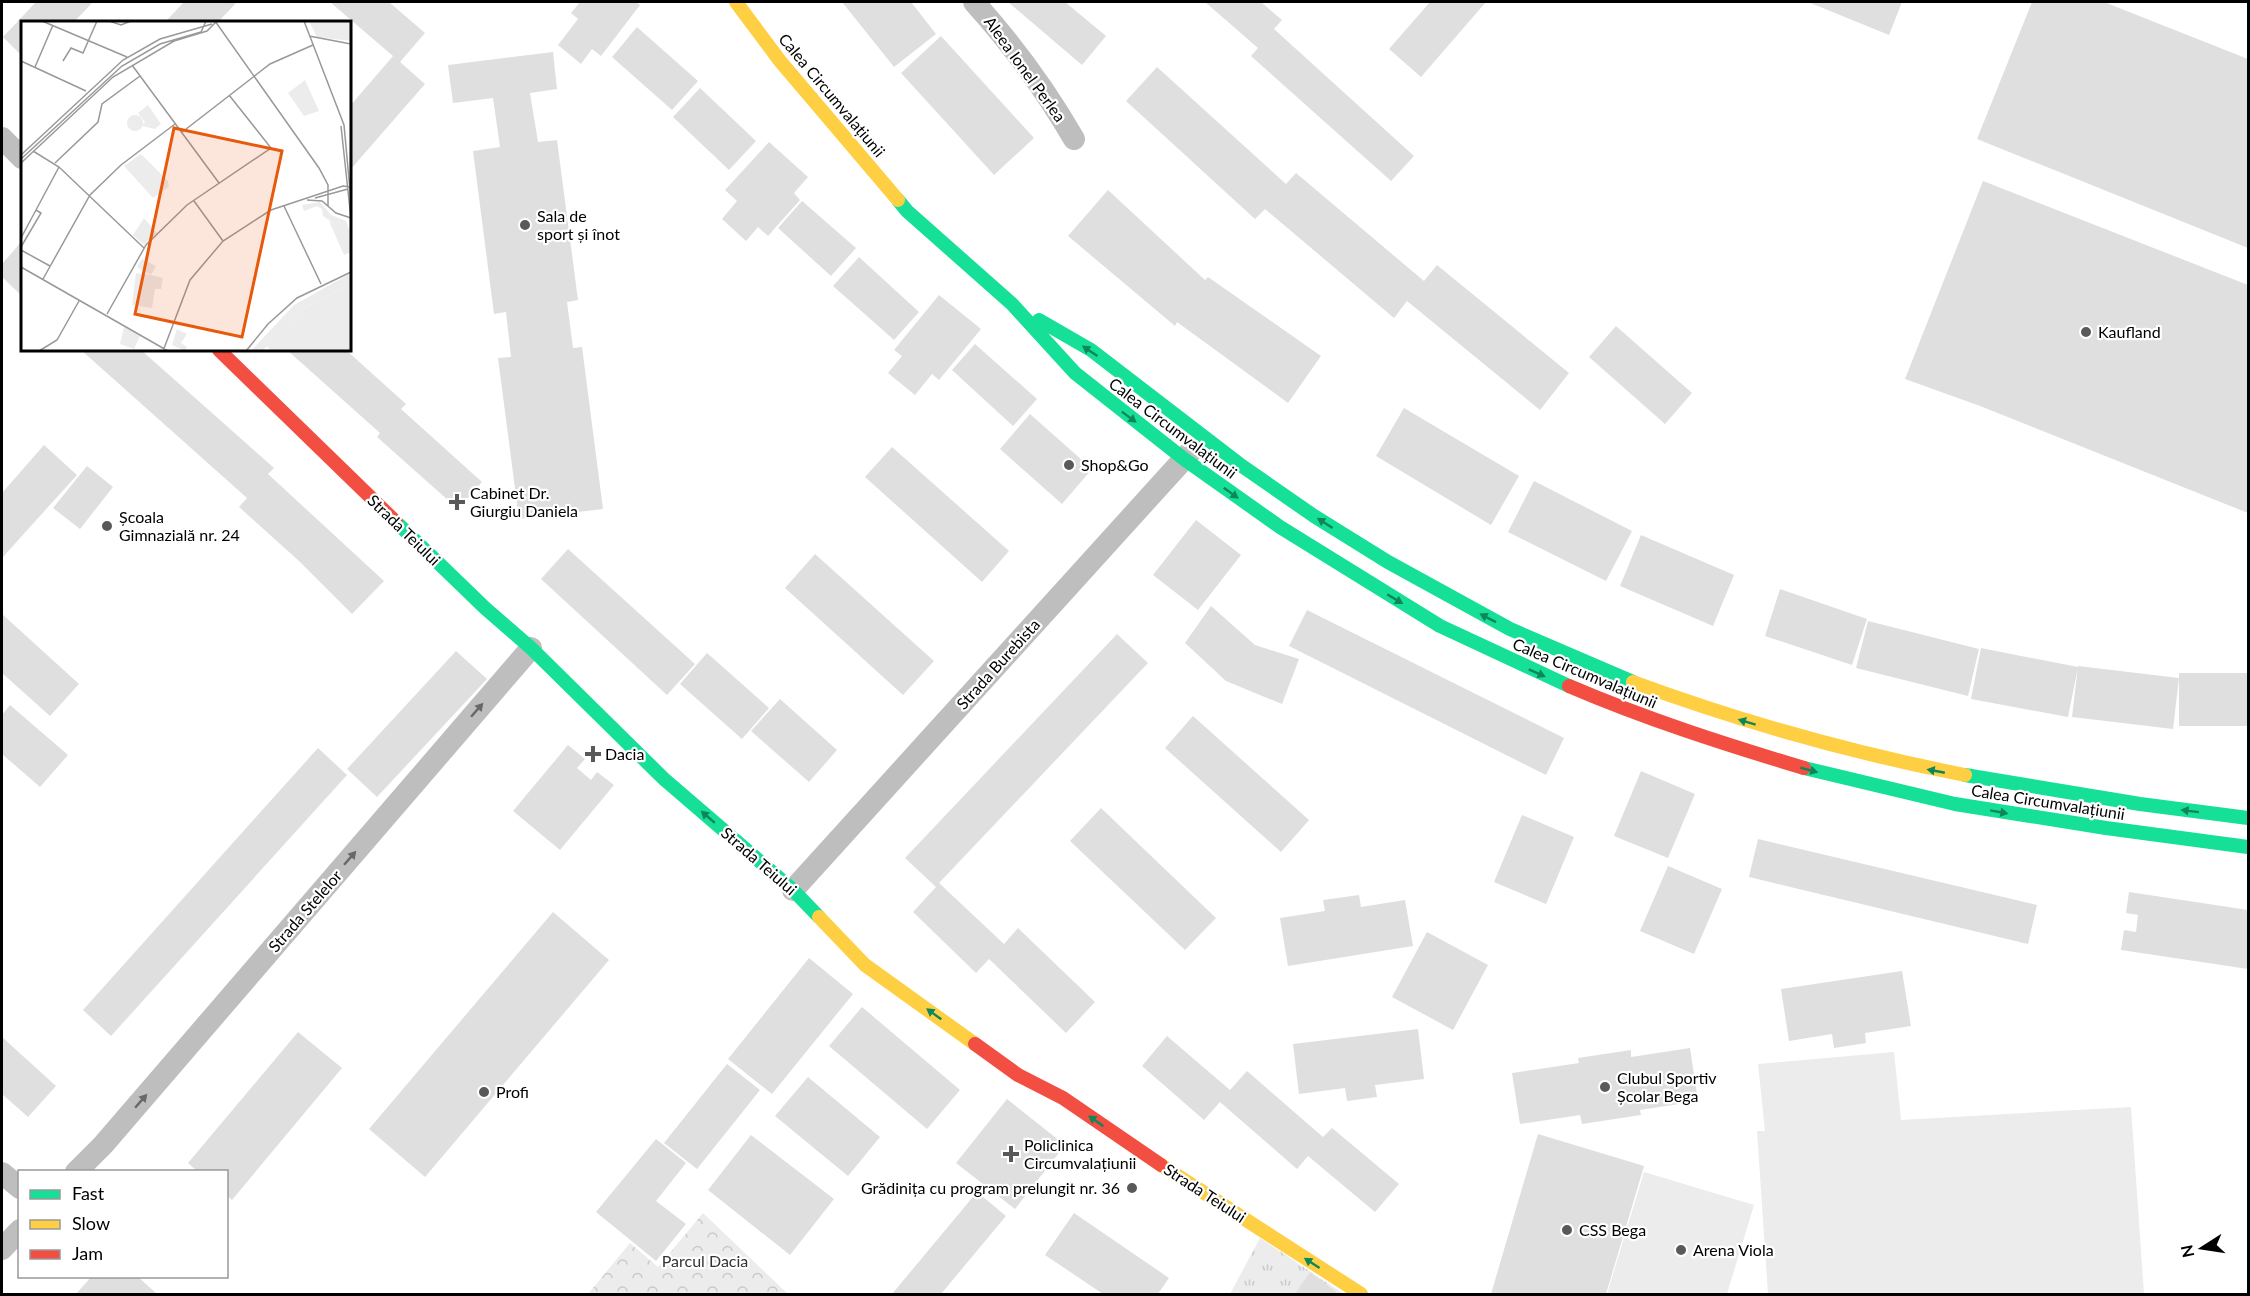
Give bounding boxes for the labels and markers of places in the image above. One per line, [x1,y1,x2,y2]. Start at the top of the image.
place label: Sala de sport și înot [537,206,620,243]
marker: Sala de sport și înot [518,218,532,232]
place label: Kaufland [2098,322,2161,341]
marker: Kaufland [2079,325,2093,339]
place label: Shop&Go [1081,455,1149,474]
marker: Shop&Go [1062,458,1076,472]
place label: Cabinet Dr. Giurgiu Daniela [470,483,578,520]
marker: Cabinet Dr. Giurgiu Daniela [448,493,466,511]
place label: Școala Gimnazială nr. 24 [119,507,240,544]
marker: Școala Gimnazială nr. 24 [100,519,114,533]
place label: Dacia [605,744,644,763]
marker: Dacia [586,747,600,761]
place label: Clubul Sportiv Școlar Bega [1617,1068,1717,1105]
marker: Clubul Sportiv Școlar Bega [1598,1080,1612,1094]
place label: Profi [496,1082,529,1101]
marker: Profi [477,1085,491,1099]
place label: Policlinica Circumvalațiunii [1024,1135,1136,1172]
marker: Policlinica Circumvalațiunii [1002,1145,1020,1163]
place label: Grădinița cu program prelungit nr. 36 [861,1178,1120,1197]
marker: Grădinița cu program prelungit nr. 36 [1125,1181,1139,1195]
place label: CSS Bega [1579,1220,1646,1239]
marker: CSS Bega [1560,1223,1574,1237]
place label: Arena Viola [1693,1240,1774,1259]
marker: Arena Viola [1674,1243,1688,1257]

